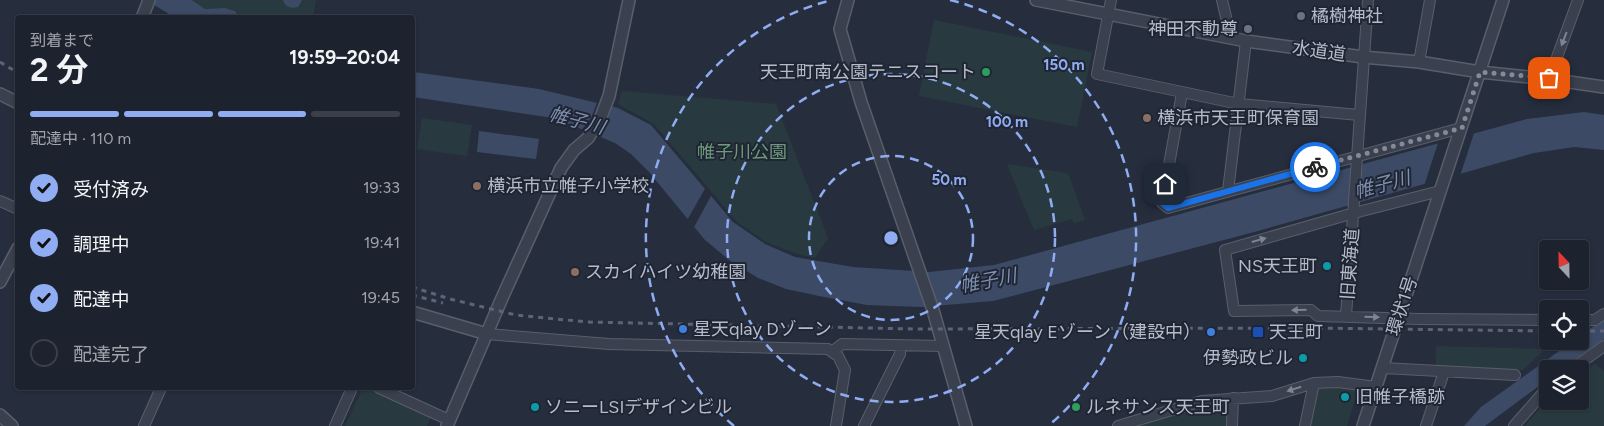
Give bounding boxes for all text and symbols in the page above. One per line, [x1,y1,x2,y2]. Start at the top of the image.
place label: 橘樹神社 [1311,5,1383,27]
marker: 橘樹神社 [1295,10,1307,22]
place label: 神田不動尊 [1148,18,1238,40]
marker: 神田不動尊 [1242,23,1254,35]
text: 到着まで [30,31,94,50]
one-way arrow [1560,32,1568,47]
street label: 水道道 [1291,36,1347,66]
text: 19:59–20:04 [289,46,400,69]
text: 2 分 [30,51,88,89]
text: 150 m [1043,56,1085,74]
pin [1528,57,1570,99]
place label: 天王町南公園テニスコート [760,61,976,83]
icon: bag [1535,64,1563,92]
marker: 天王町南公園テニスコート [980,66,992,78]
water label: 帷子川 [546,102,609,139]
place label: 横浜市天王町保育園 [1157,107,1319,129]
marker: 横浜市天王町保育園 [1141,112,1153,124]
text: 100 m [986,113,1028,131]
text: 配達中 · 110 m [30,129,131,148]
park label: 帷子川公園 [697,141,787,163]
courier [1290,142,1340,192]
icon: bike [1301,153,1329,181]
pin [1144,163,1186,205]
water label: 帷子川 [1352,165,1415,203]
icon: home [1151,170,1179,198]
text: 50 m [931,171,967,189]
icon: check [30,174,58,202]
place label: 横浜市立帷子小学校 [487,175,649,197]
text: 受付済み [73,178,149,201]
text: 19:33 [363,178,400,197]
marker: 横浜市立帷子小学校 [471,180,483,192]
street label: 旧東海道 [1337,227,1363,301]
icon: check [30,229,58,257]
centre of rings [882,229,900,247]
text: 調理中 [73,233,130,256]
text: 19:41 [364,233,400,252]
one-way arrow [1251,236,1266,244]
north arrow [1539,240,1589,290]
map controls [1539,240,1589,410]
place label: NS天王町 [1238,255,1317,277]
marker: NS天王町 [1321,260,1333,272]
place label: スカイハイツ幼稚園 [585,261,746,283]
water label: 帷子川 [958,263,1020,297]
marker: スカイハイツ幼稚園 [569,266,581,278]
street label: 環状1号 [1382,273,1422,339]
icon: check [30,284,58,312]
text: 配達中 [73,288,130,311]
text: 19:45 [361,288,400,307]
button: locate [1539,300,1589,350]
one-way arrow [1291,306,1307,314]
one-way arrow [1364,313,1380,321]
place label: 星天qlay Dゾーン [693,318,832,340]
place label: 星天qlay Eゾーン（建設中） [974,321,1201,343]
place label: 天王町 [1269,321,1323,343]
marker: 星天qlay Dゾーン [677,323,689,335]
marker: 天王町 [1251,325,1265,339]
marker: 星天qlay Eゾーン（建設中） [1205,326,1217,338]
text: 配達完了 [73,343,149,366]
place label: 伊勢政ビル [1203,347,1293,369]
marker: 伊勢政ビル [1297,352,1309,364]
button: layers [1539,360,1589,410]
one-way arrow [1286,386,1301,393]
place label: 旧帷子橋跡 [1355,386,1445,408]
marker: 旧帷子橋跡 [1339,391,1351,403]
place label: ソニーLSIデザインビル [545,396,732,418]
place label: ルネサンス天王町 [1086,396,1230,418]
marker: ソニーLSIデザインビル [529,401,541,413]
marker: ルネサンス天王町 [1070,401,1082,413]

